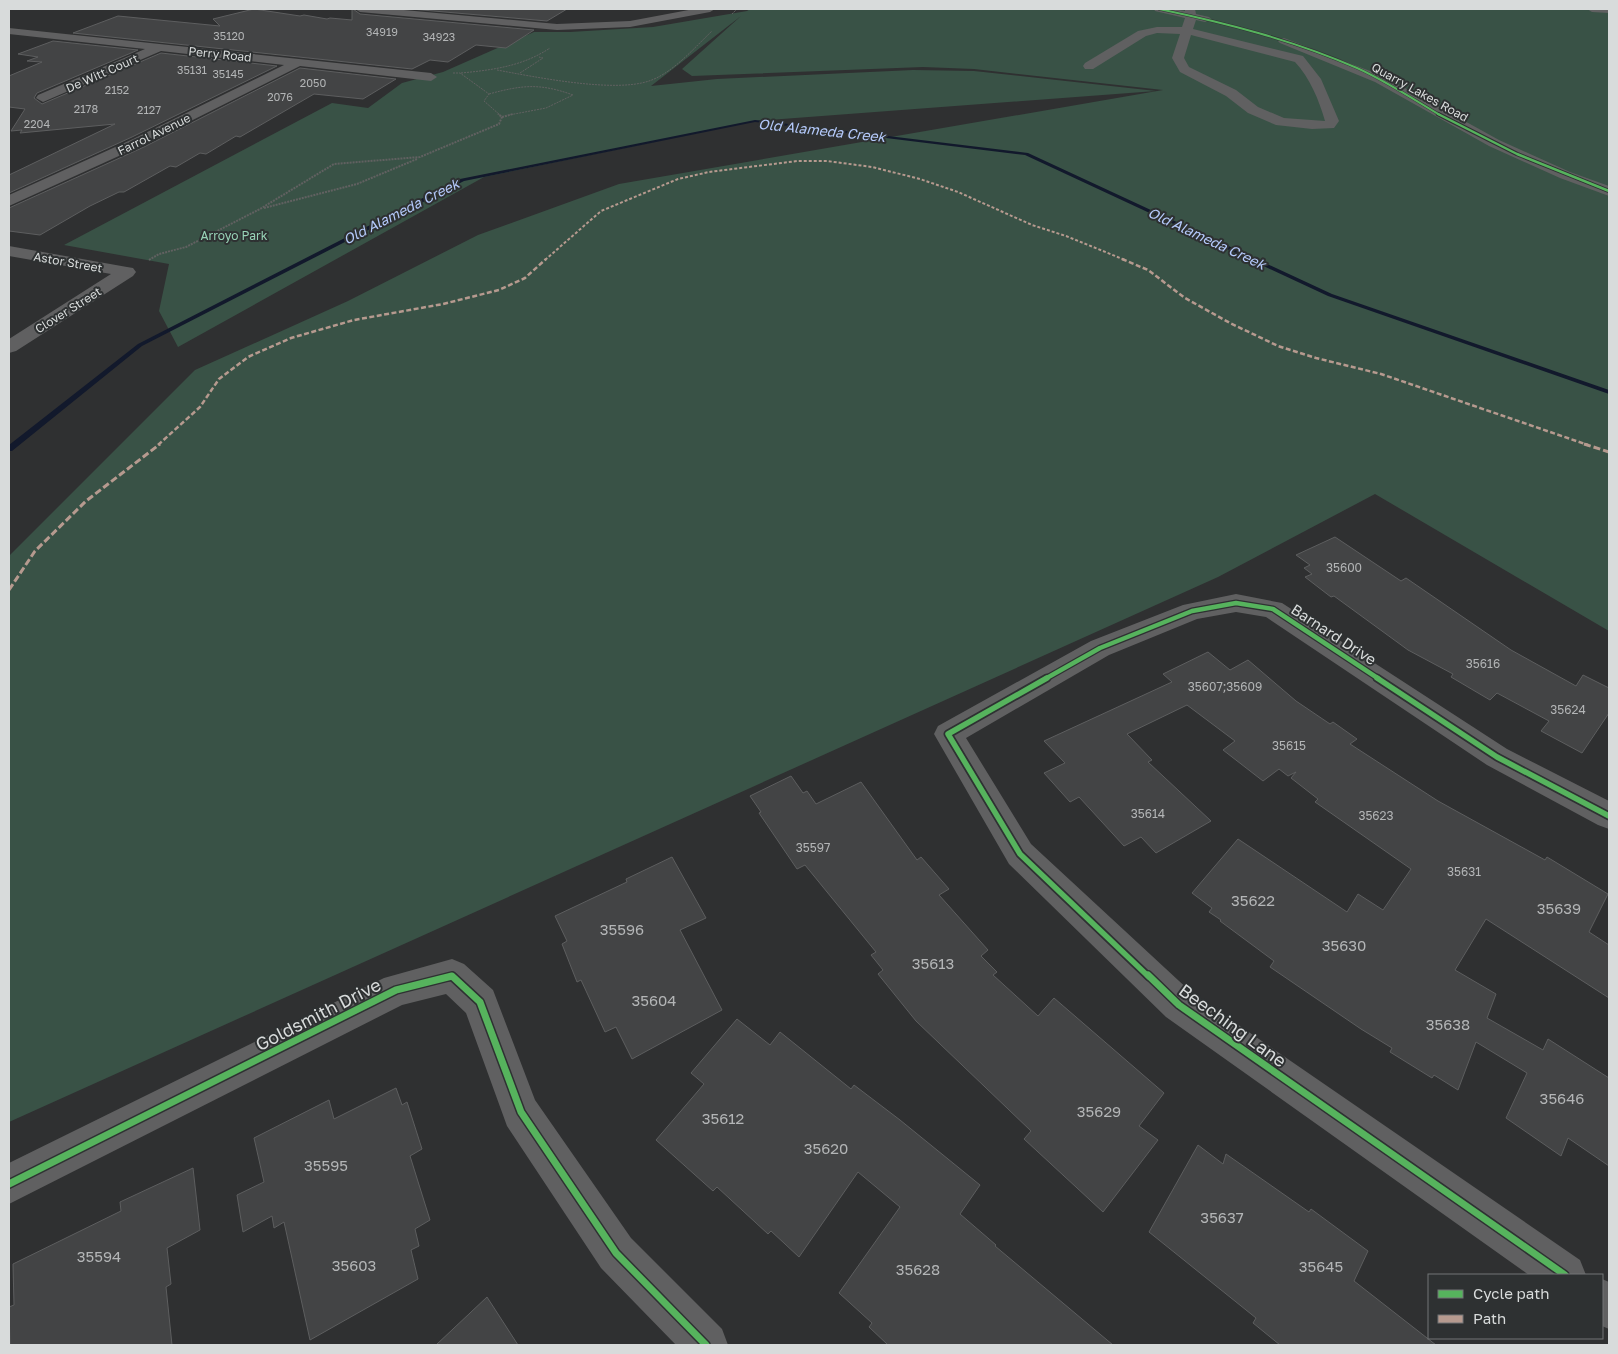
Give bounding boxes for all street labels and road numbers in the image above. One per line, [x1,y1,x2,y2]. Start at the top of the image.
street label: Perry Road [188,43,252,65]
street label: De Witt Court [63,50,141,96]
street label: Quarry Lakes Road [1369,59,1471,125]
street label: Farrol Avenue [115,110,193,158]
street label: Astor Street [32,249,104,275]
street label: Clover Street [32,284,104,336]
street label: Barnard Drive [1288,600,1380,668]
street label: Goldsmith Drive [252,973,384,1055]
street label: Beeching Lane [1175,979,1291,1071]

